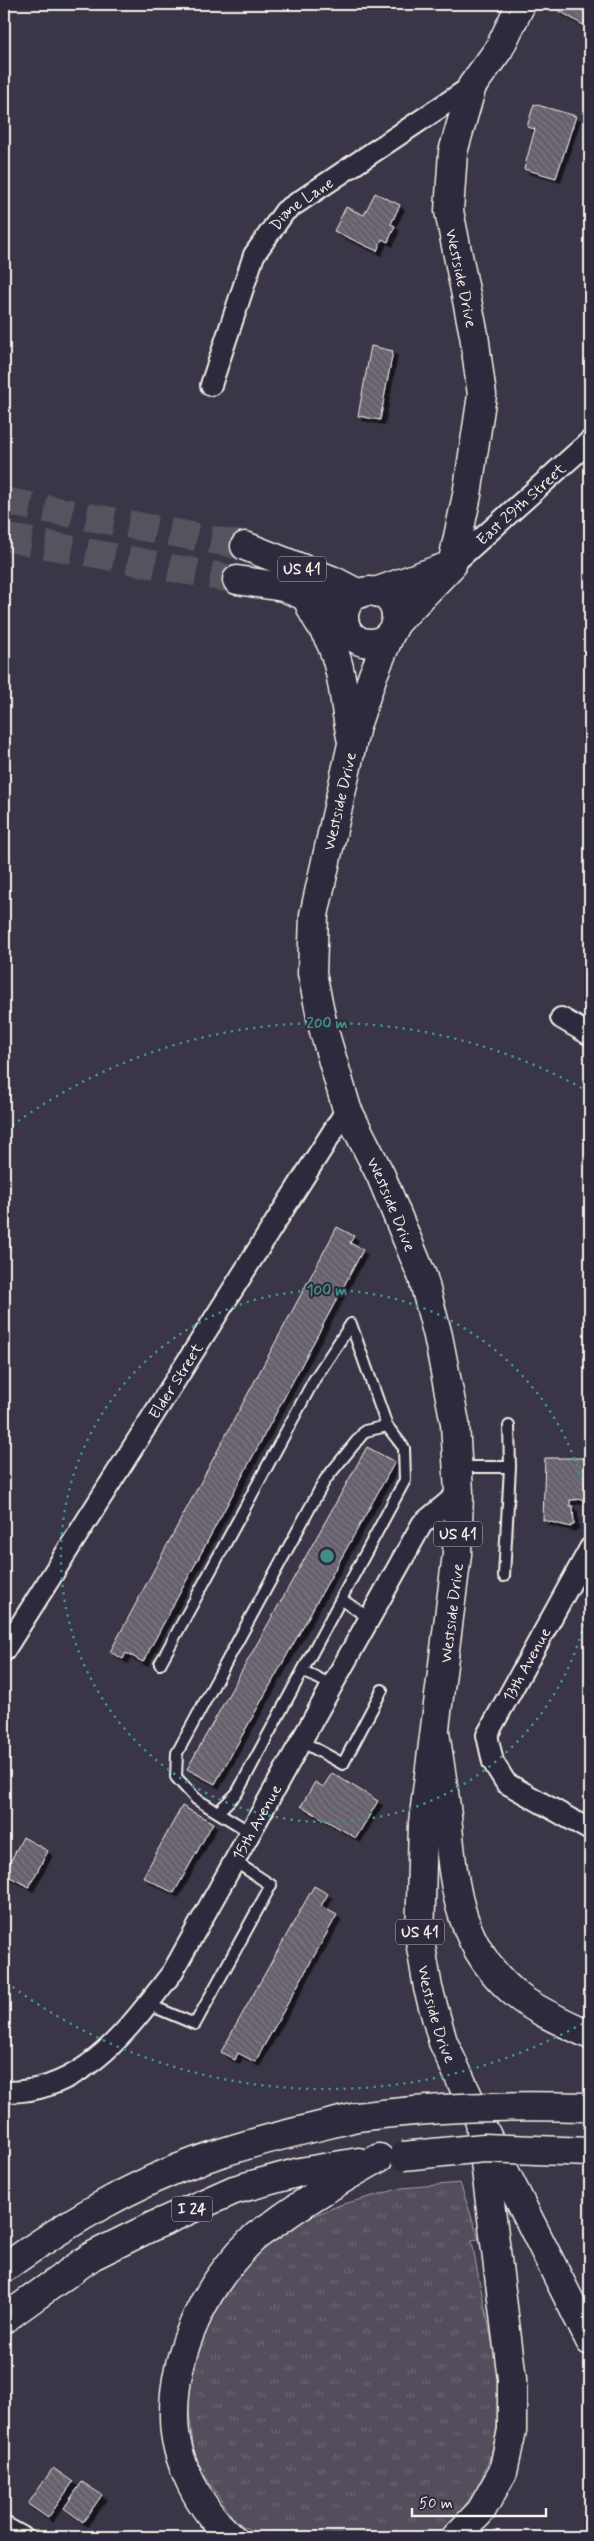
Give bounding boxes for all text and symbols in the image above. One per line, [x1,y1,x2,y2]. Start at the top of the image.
street label: Diane Lane [266,173,338,235]
street label: Westside Drive [440,227,481,330]
street label: East 29th Street [472,458,571,550]
road number: US 41 [278,556,326,582]
street label: Westside Drive [319,750,362,853]
text: 200 m [307,1014,348,1034]
street label: Westside Drive [361,1154,420,1255]
text: 100 m [307,1281,347,1301]
street label: Elder Street [144,1339,209,1423]
road number: US 41 [434,1522,482,1546]
centre of rings [318,1547,336,1565]
street label: Westside Drive [436,1562,469,1664]
street label: 13th Avenue [498,1624,556,1706]
street label: 15th Avenue [228,1781,287,1864]
road number: US 41 [396,1920,444,1944]
street label: Westside Drive [412,1964,460,2067]
road number: I 24 [172,2196,212,2222]
scale bar [412,2486,545,2518]
text: 50 m [419,2494,453,2514]

